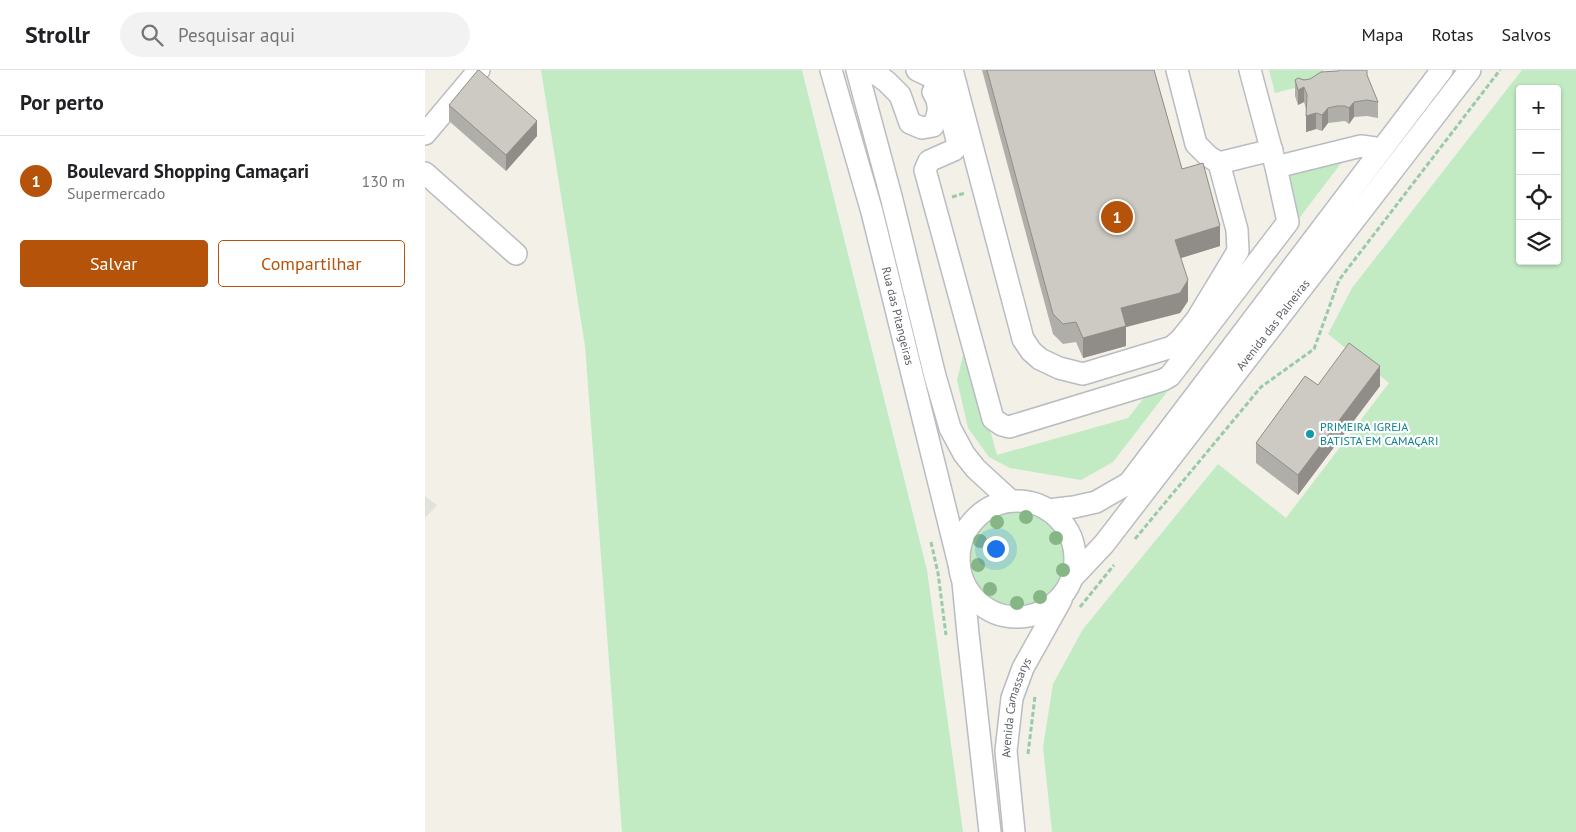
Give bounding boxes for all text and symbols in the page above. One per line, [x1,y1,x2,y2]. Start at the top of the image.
search box [120,12,470,57]
text: Strollr [25,19,90,50]
icon: search [138,21,166,49]
text: Pesquisar aqui [178,23,295,47]
text: Mapa [1362,23,1403,46]
text: Rotas [1431,23,1474,46]
text: Salvos [1502,23,1551,46]
map controls [1516,85,1561,265]
button: + [1516,85,1561,130]
text: Por perto [20,89,104,116]
button: − [1516,130,1561,175]
text: Boulevard Shopping Camaçari [67,159,309,183]
text: 1 [31,171,41,191]
text: 130 m [362,171,405,191]
button: locate [1516,175,1561,220]
text: Supermercado [67,183,165,203]
pin: 1 [1101,198,1133,236]
button: layers [1516,220,1561,265]
button: Salvar [20,240,208,287]
button: Compartilhar [218,240,405,287]
street label: Rua das Pitangeiras [879,265,918,367]
street label: Avenida das Palneiras [1233,276,1313,373]
place label: PRIMEIRA IGREJA BATISTA EM CAMAÇARI [1320,419,1438,448]
marker: PRIMEIRA IGREJA BATISTA EM CAMAÇARI [1304,428,1316,440]
your location [983,536,1009,562]
street label: Avenida Camassarys [998,655,1034,759]

